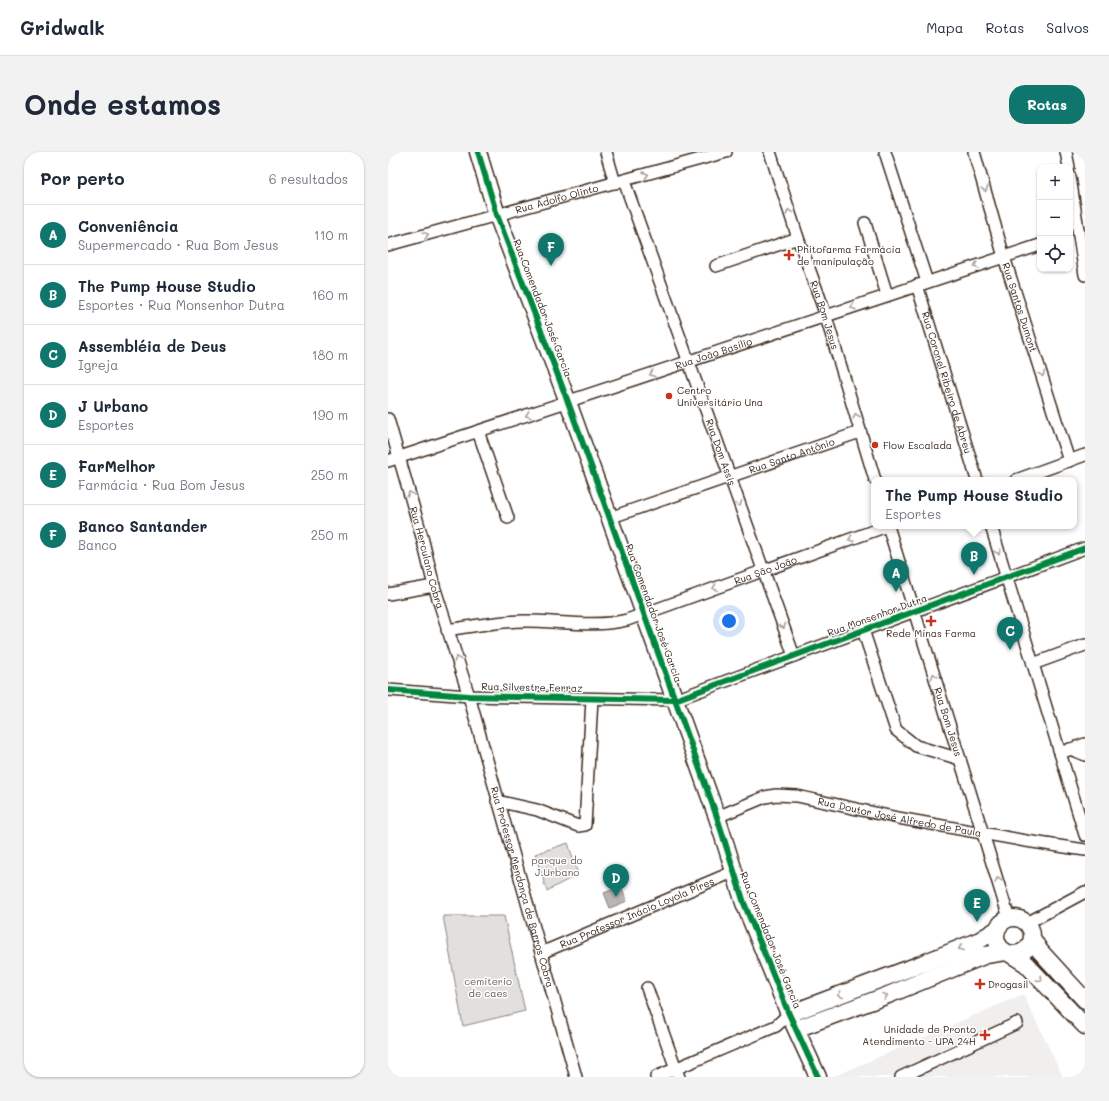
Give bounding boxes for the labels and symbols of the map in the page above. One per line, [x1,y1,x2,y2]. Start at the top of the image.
one-way arrow [642,171,649,180]
street label: Rua Adolfo Olinto [514,180,600,217]
one-way arrow [980,186,989,193]
one-way arrow [785,209,794,216]
one-way arrow [422,231,429,240]
pin: F [538,233,564,266]
street label: Rua Comendador José Garcia [510,237,576,379]
place label: Phitofarma Farmácia de manipulação [797,242,901,268]
marker: Phitofarma Farmácia de manipulação [784,250,794,260]
one-way arrow [973,261,980,270]
street label: Rua Santos Dumont [999,261,1041,354]
street label: Rua Bom Jesus [807,279,842,351]
one-way arrow [850,302,857,311]
street label: Rua Coronel Ribeiro de Abreu [919,310,975,455]
street label: Rua João Basílio [673,334,754,372]
one-way arrow [648,369,655,378]
one-way arrow [1037,370,1045,377]
place label: Centro Universitário Una [677,383,763,409]
marker: Centro Universitário Una [664,391,674,401]
one-way arrow [525,410,532,418]
one-way arrow [852,413,861,420]
street label: Rua Dom Assis [703,417,739,488]
street label: Rua Santo Antônio [747,434,836,477]
place label: Flow Escalada [883,438,952,452]
marker: Flow Escalada [870,440,880,450]
one-way arrow [406,491,415,498]
one-way arrow [735,500,743,507]
street label: Rua Herculano Cobra [407,505,448,610]
one-way arrow [847,534,854,543]
street label: Rua Comendador José Garcia [622,542,686,684]
pin: B [961,542,987,575]
one-way arrow [994,548,1002,555]
street label: Rua São João [732,552,799,588]
pin: A [883,559,909,592]
one-way arrow [712,583,719,591]
street label: Rua Monsenhor Dutra [825,590,929,640]
your location [719,611,739,631]
marker: Rede Minas Farma [926,616,936,626]
pin: C [997,617,1023,650]
one-way arrow [779,623,787,630]
place label: Rede Minas Farma [886,626,976,640]
one-way arrow [453,656,462,663]
one-way arrow [931,673,939,680]
street label: Rua Silvestre Ferraz [481,679,583,695]
street label: Rua Bom Jesus [931,686,966,758]
street label: Rua Professor Mendonça de Barros Cobra [488,785,558,989]
street label: Rua Doutor José Alfredo de Paula [817,794,982,840]
park label: parque do J.Urbano [532,853,583,879]
pin: D [603,864,629,897]
street label: Rua Comendador José Garcia [737,869,805,1011]
street label: Rua Professor Inácio Loyola Pires [557,874,716,951]
one-way arrow [994,877,1003,884]
pin: E [964,889,990,922]
one-way arrow [958,943,965,951]
park label: cemiterio de caes [464,974,512,1000]
one-way arrow [1035,974,1043,982]
place label: Drogasil [988,977,1028,991]
marker: Drogasil [975,979,985,989]
one-way arrow [837,991,844,999]
one-way arrow [882,993,889,1001]
place label: Unidade de Pronto Atendimento - UPA 24H [862,1022,976,1048]
marker: Unidade de Pronto Atendimento - UPA 24H [979,1029,991,1041]

